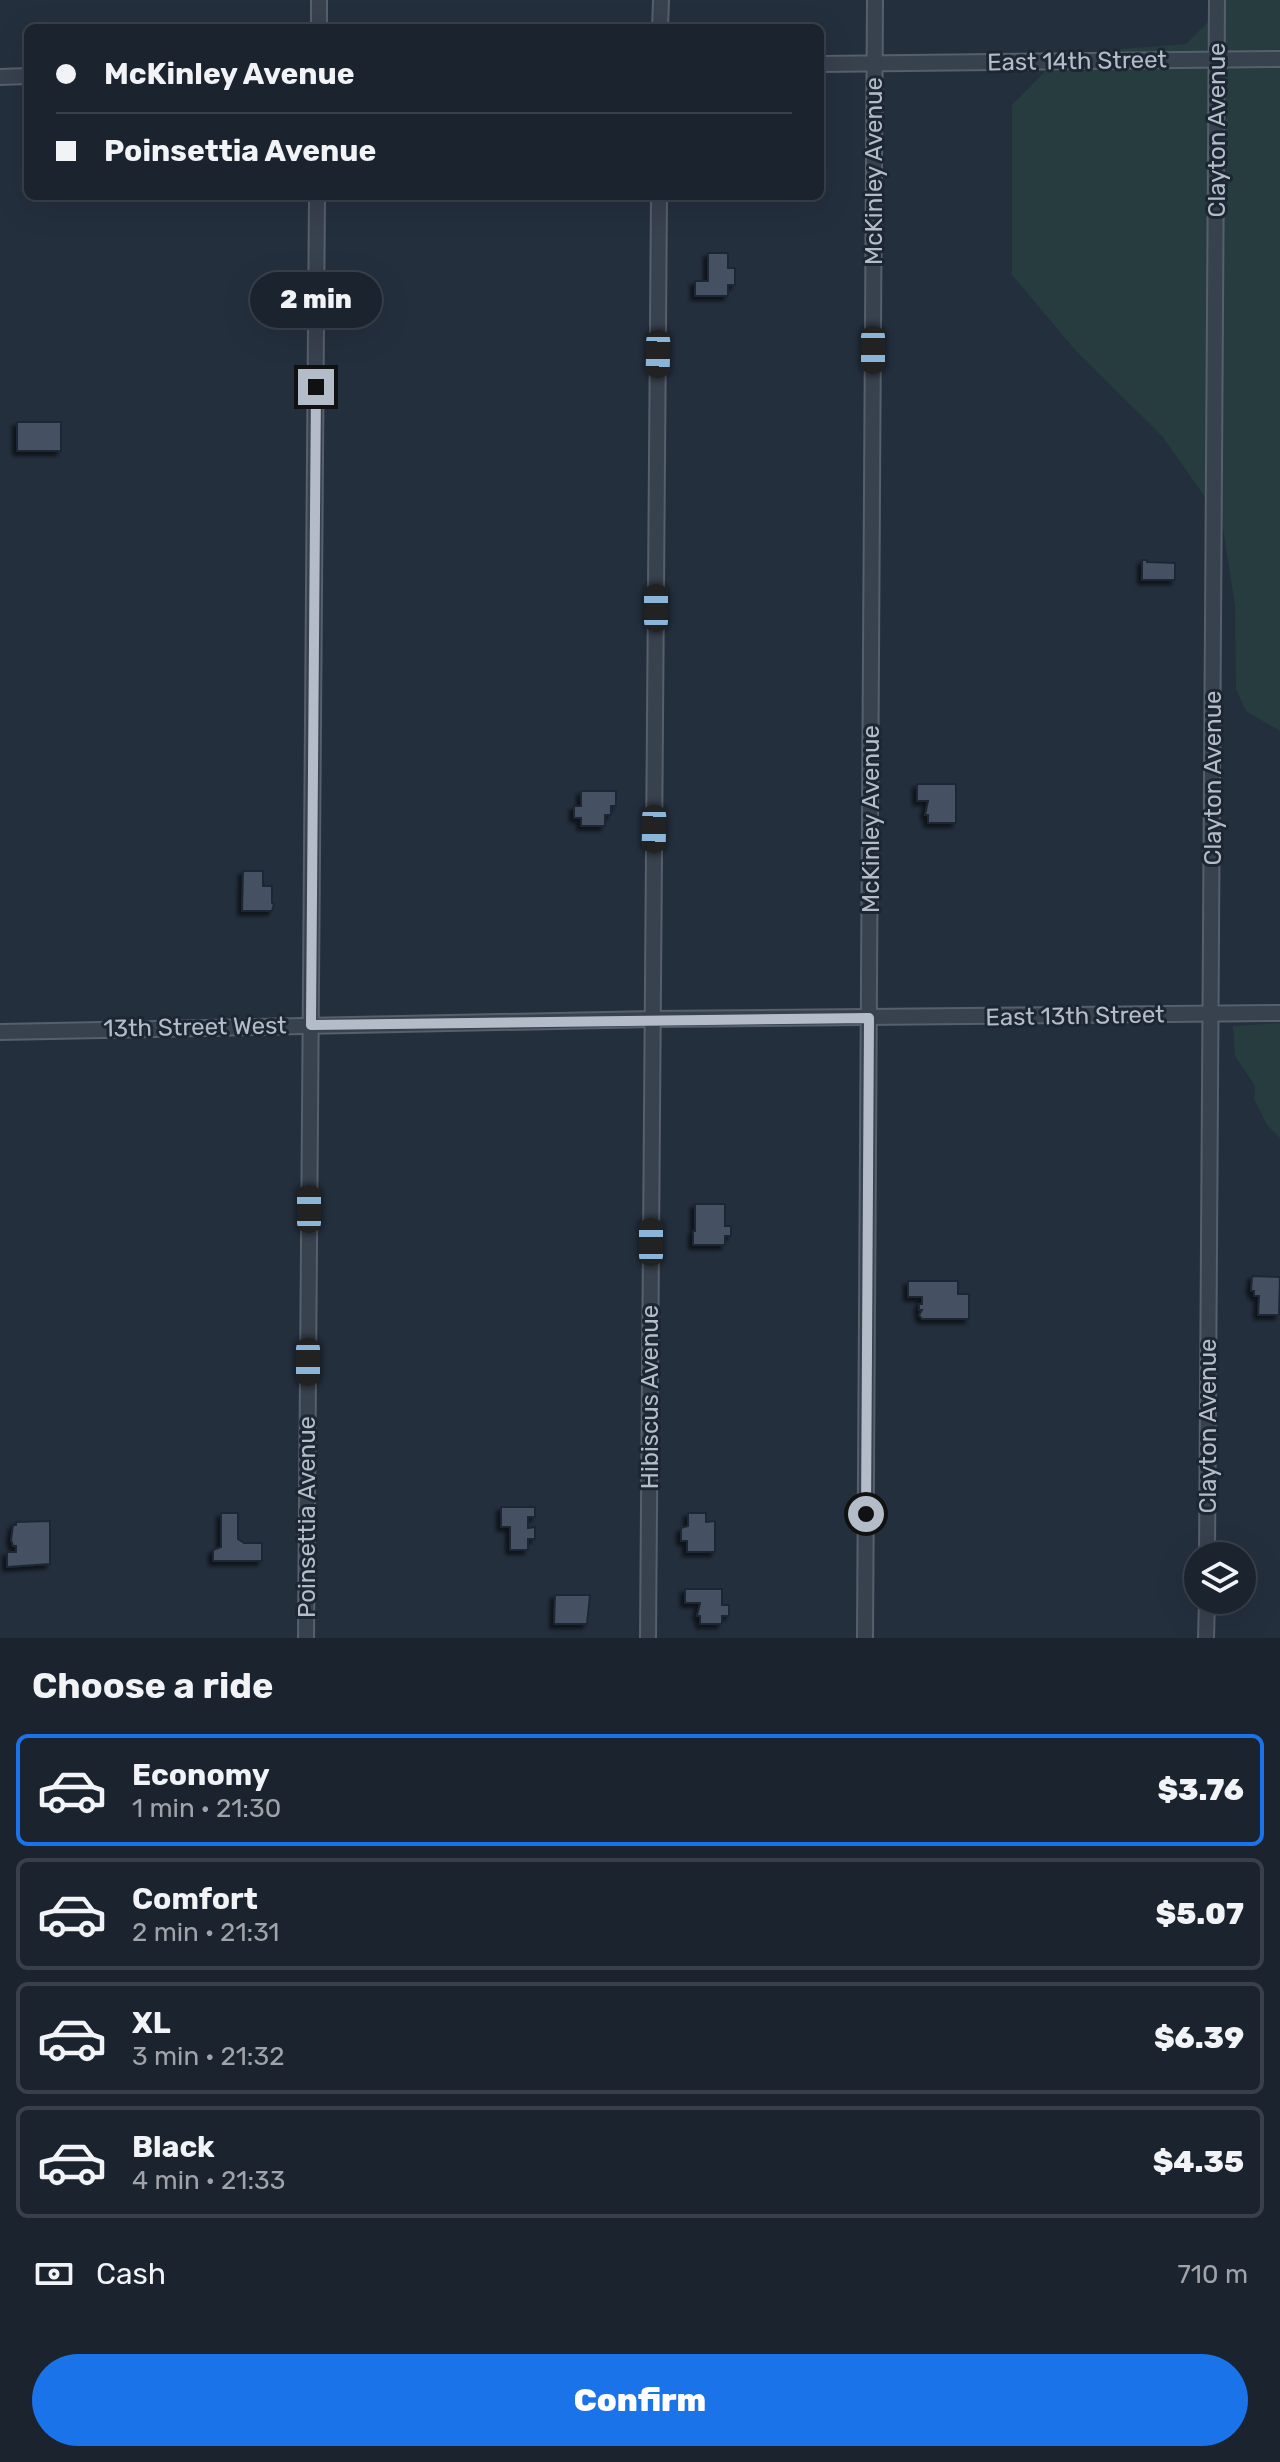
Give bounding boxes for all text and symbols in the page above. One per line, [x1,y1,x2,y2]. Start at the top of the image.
street label: Clayton Avenue [1203,42,1231,218]
street label: East 14th Street [987,45,1167,77]
text: McKinley Avenue [104,56,355,92]
street label: McKinley Avenue [860,77,888,265]
text: Poinsettia Avenue [104,133,376,169]
callout: 2 min [250,271,382,327]
text: 2 min [280,284,352,315]
car [861,326,885,374]
car [646,330,670,378]
route end [298,369,334,405]
car [644,584,668,632]
street label: Clayton Avenue [1199,690,1227,866]
street label: McKinley Avenue [857,725,885,913]
car [642,805,666,853]
street label: East 13th Street [985,1000,1165,1032]
street label: 13th Street West [103,1011,287,1043]
car [297,1185,321,1233]
car [639,1218,663,1266]
street label: Hibiscus Avenue [636,1305,664,1489]
car [296,1338,320,1386]
street label: Clayton Avenue [1194,1338,1222,1514]
street label: Poinsettia Avenue [293,1416,321,1618]
route start [848,1496,884,1532]
map controls [1184,1542,1256,1614]
button: layers [1184,1542,1256,1614]
text: Choose a ride [32,1664,273,1707]
icon: car [36,1754,108,1826]
text: Economy [132,1757,270,1793]
text: $3.76 [1157,1772,1244,1808]
text: 1 min · 21:30 [132,1793,281,1824]
icon: car [36,1878,108,1950]
text: Comfort [132,1881,258,1917]
text: $5.07 [1156,1896,1244,1932]
text: 2 min · 21:31 [132,1917,279,1948]
icon: car [36,2002,108,2074]
text: XL [132,2005,171,2041]
text: $6.39 [1154,2020,1244,2056]
text: 3 min · 21:32 [132,2041,284,2072]
icon: car [36,2126,108,2198]
text: Black [132,2129,215,2165]
text: $4.35 [1153,2144,1244,2180]
text: 4 min · 21:33 [132,2165,285,2196]
icon: cash [32,2252,76,2296]
text: Cash [96,2256,166,2292]
text: 710 m [1178,2259,1248,2290]
button: Confirm [32,2354,1248,2446]

